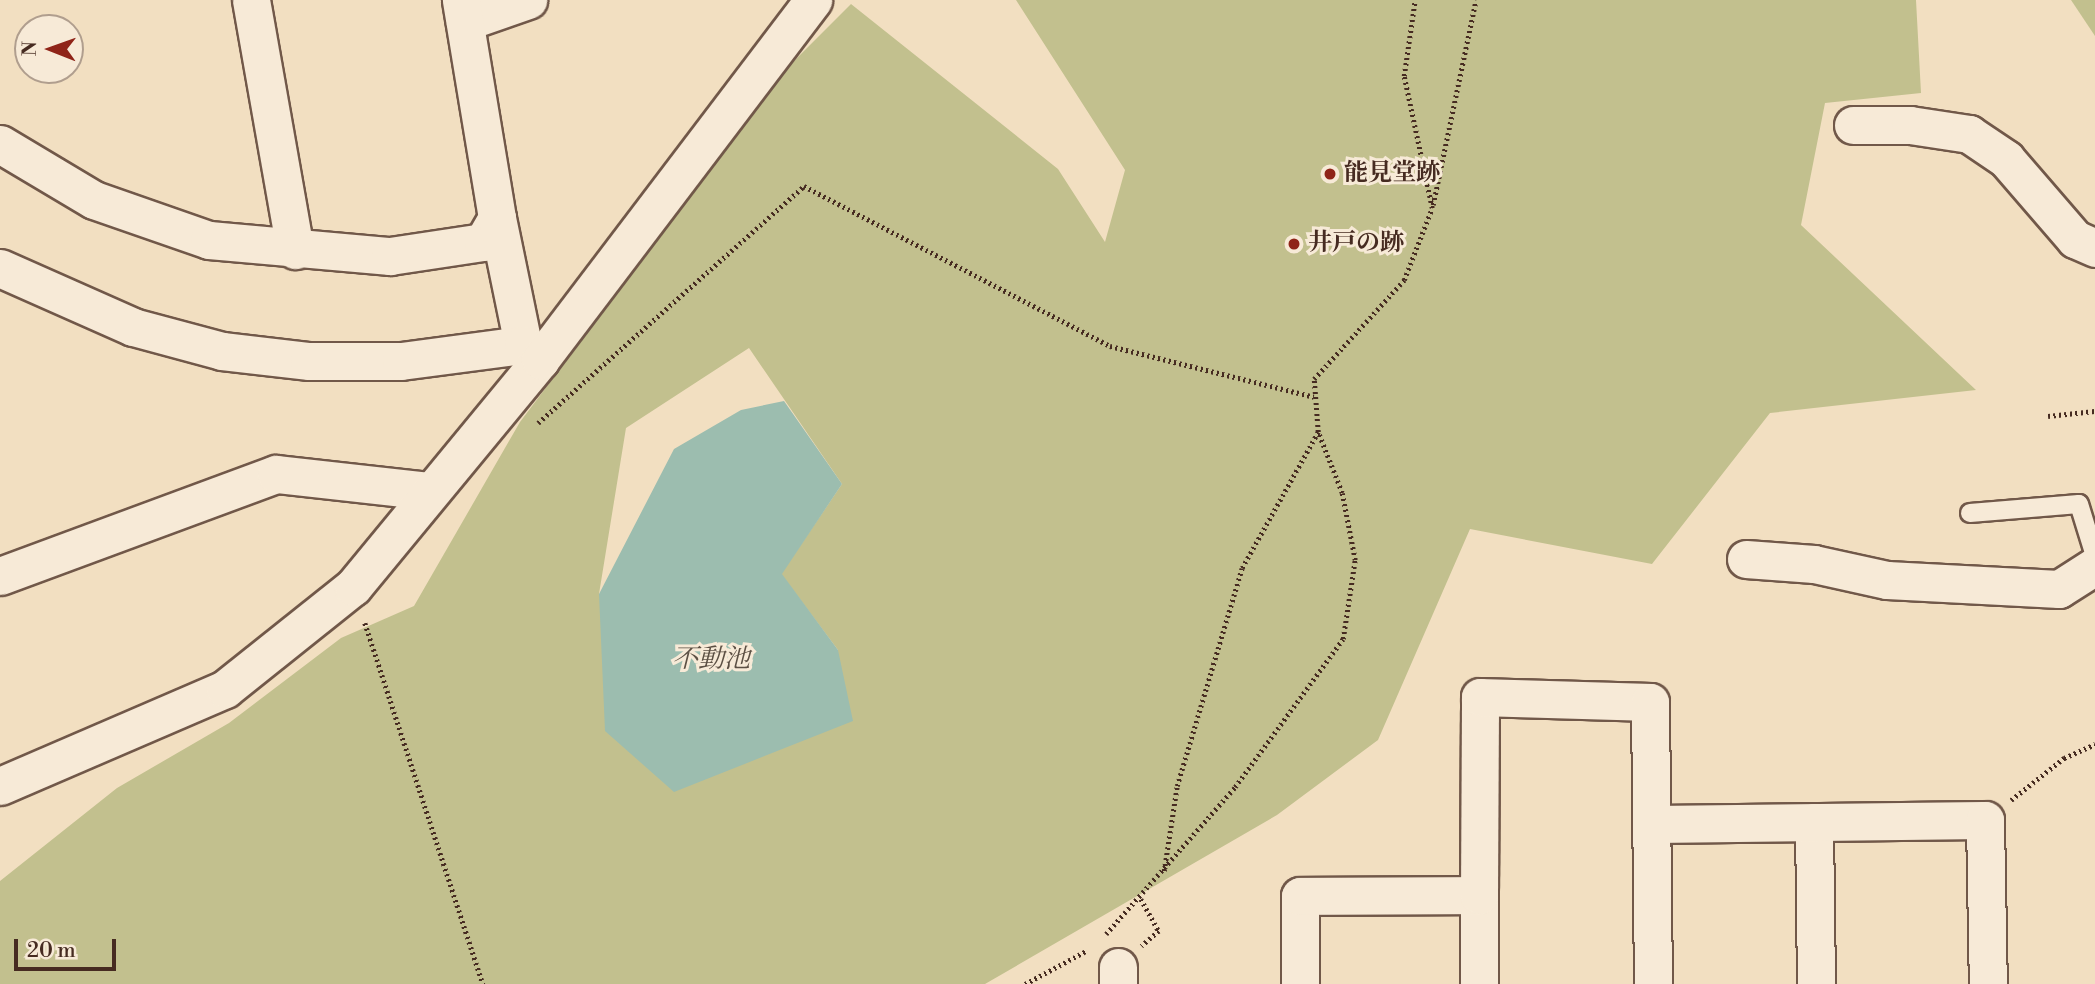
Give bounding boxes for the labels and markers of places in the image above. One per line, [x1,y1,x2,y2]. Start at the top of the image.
place label: 能見堂跡 [1344,160,1440,188]
marker: 能見堂跡 [1322,166,1338,182]
place label: 井戸の跡 [1308,230,1404,258]
marker: 井戸の跡 [1286,236,1302,252]

